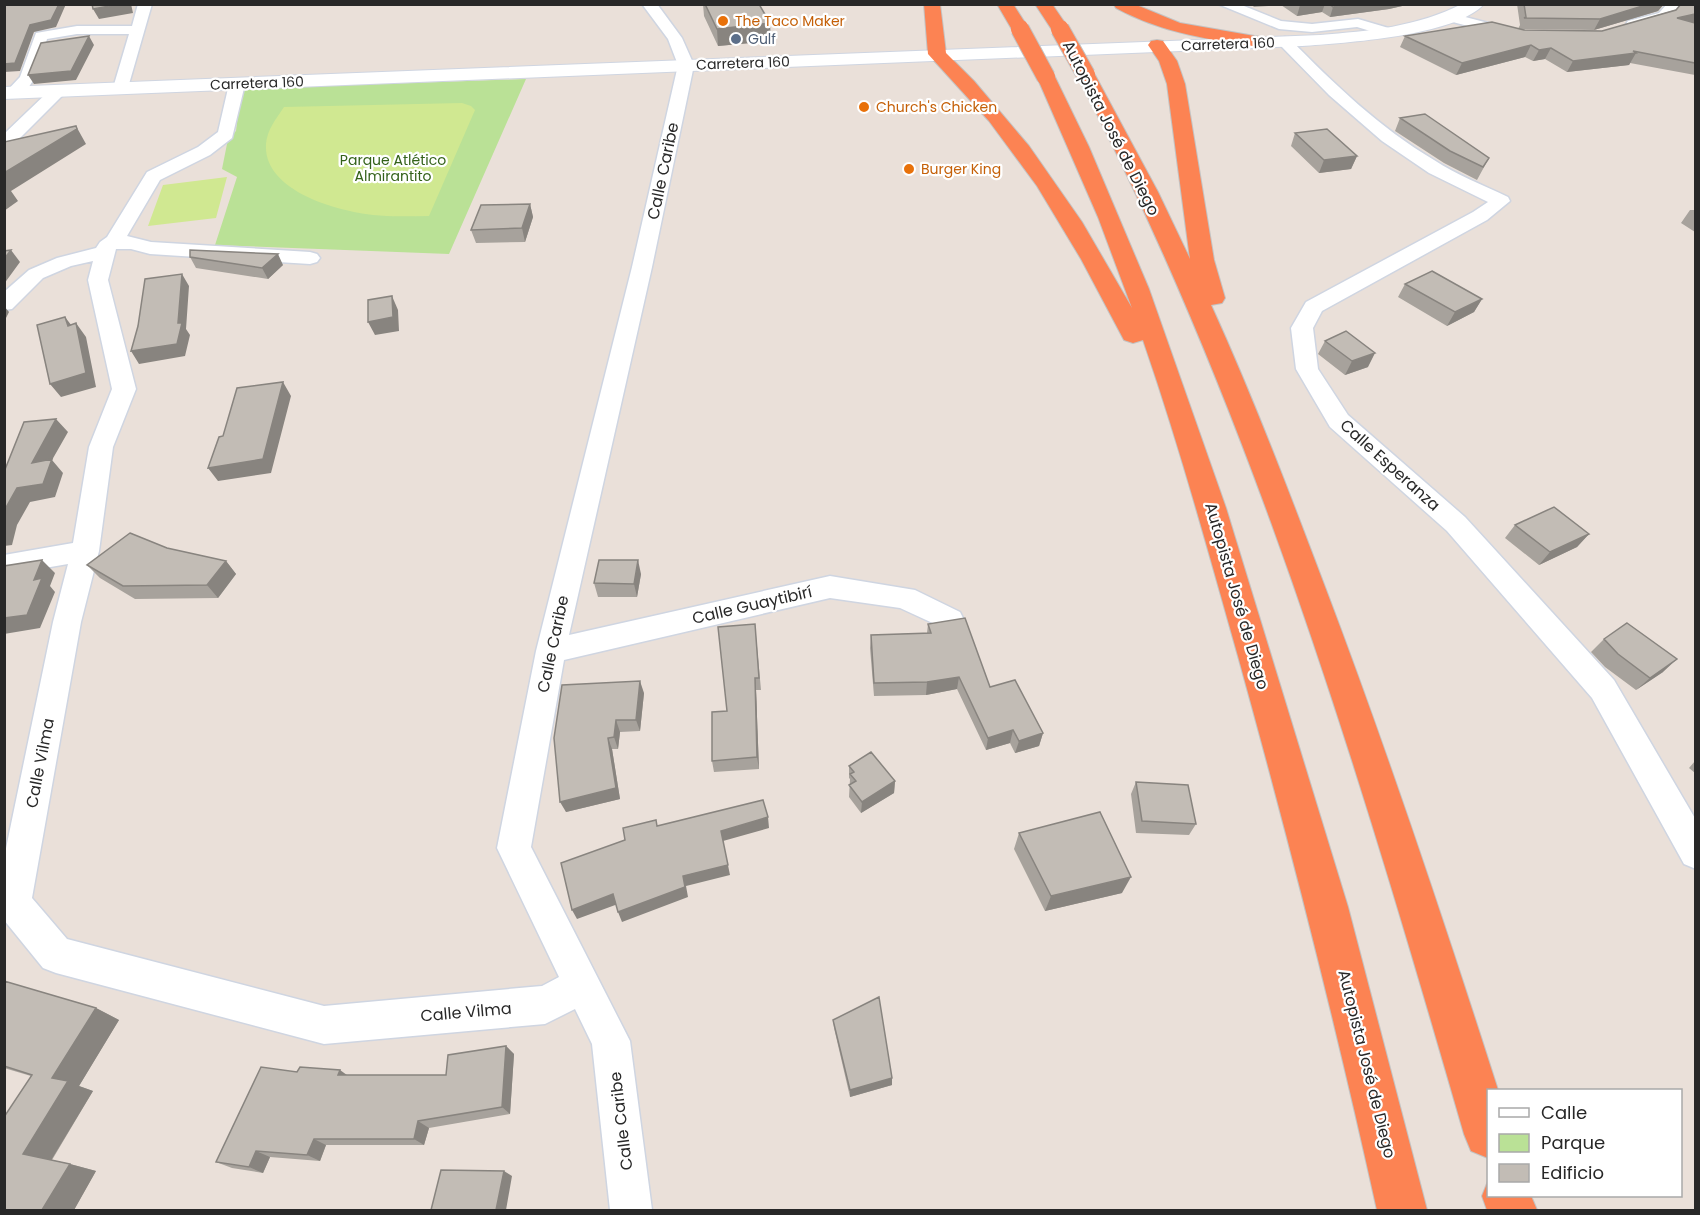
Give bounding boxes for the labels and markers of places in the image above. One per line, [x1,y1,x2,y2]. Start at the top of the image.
place label: The Taco Maker [735,11,845,31]
marker: The Taco Maker [716,14,730,28]
place label: Gulf [748,29,776,49]
marker: Gulf [729,32,743,46]
place label: Church's Chicken [876,97,997,117]
marker: Church's Chicken [857,100,871,114]
place label: Burger King [921,159,1001,179]
marker: Burger King [902,162,916,176]

